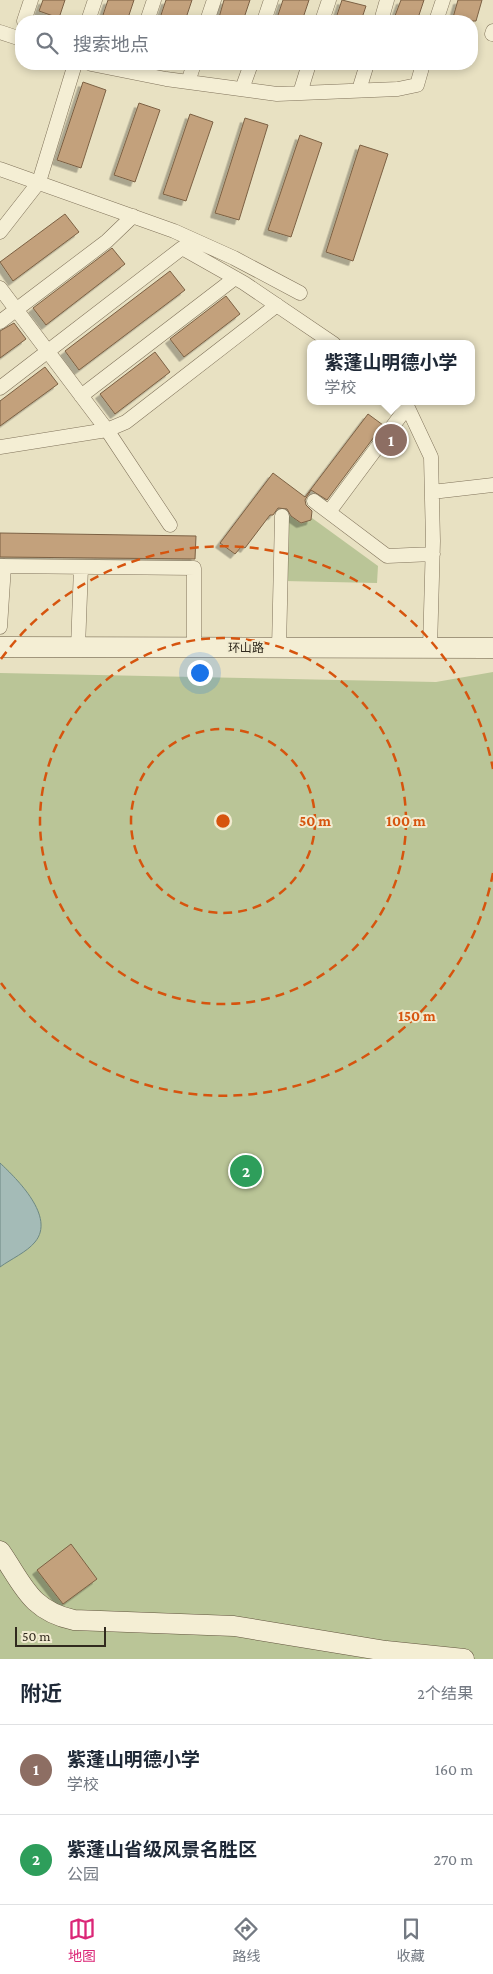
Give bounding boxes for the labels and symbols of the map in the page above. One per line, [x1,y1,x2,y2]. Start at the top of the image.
pin: 1 [375,421,407,459]
street label: 环山路 [228,641,264,655]
your location [187,660,213,686]
centre of rings [214,812,232,830]
text: 50 m [299,813,331,829]
text: 100 m [386,813,426,829]
text: 150 m [398,1008,436,1024]
pin: 2 [230,1152,262,1190]
scale bar [15,1624,106,1647]

